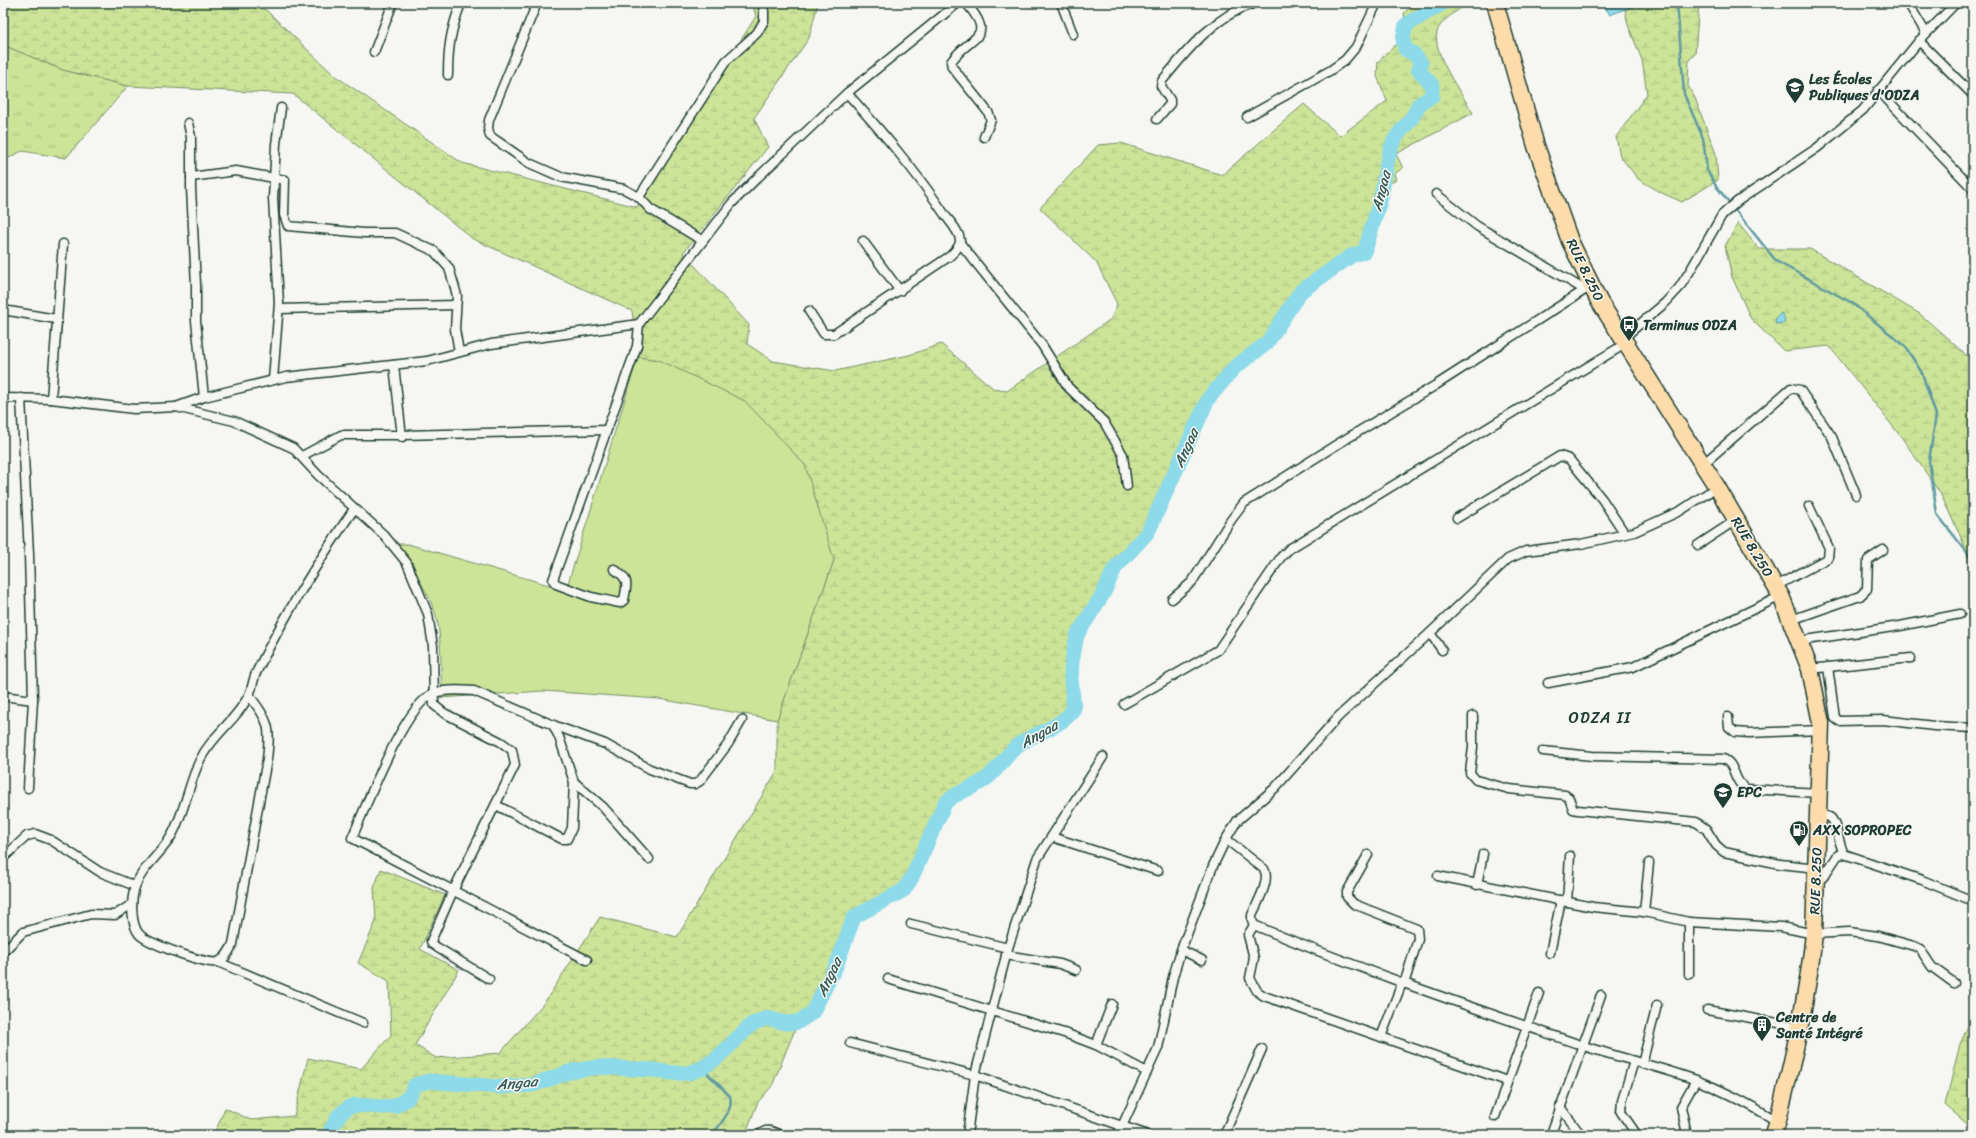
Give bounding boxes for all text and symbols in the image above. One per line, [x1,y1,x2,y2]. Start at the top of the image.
place label: Les Écoles Publiques d'ODZA [1809,67,1919,108]
school or university icon: Les Écoles Publiques d'ODZA [1784,76,1806,104]
water label: Angaa [1363,166,1399,215]
street label: RUE 8.250 [1559,234,1611,306]
place label: Terminus ODZA [1643,313,1737,338]
bus stop icon: Terminus ODZA [1618,314,1640,342]
water label: Angaa [1165,422,1207,473]
street label: RUE 8.250 [1724,512,1780,582]
district label: ODZA II [1569,703,1632,732]
water label: Angaa [1014,711,1065,756]
place label: EPC [1737,780,1762,805]
school or university icon: EPC [1712,781,1734,809]
place label: AXX SOPROPEC [1812,818,1912,843]
fuel station icon: AXX SOPROPEC [1788,819,1810,847]
street label: RUE 8.250 [1802,847,1830,915]
water label: Angaa [808,951,850,1002]
place label: Centre de Santé Intégré [1775,1005,1864,1046]
building icon: Centre de Santé Intégré [1751,1014,1773,1042]
water label: Angaa [495,1068,541,1098]

